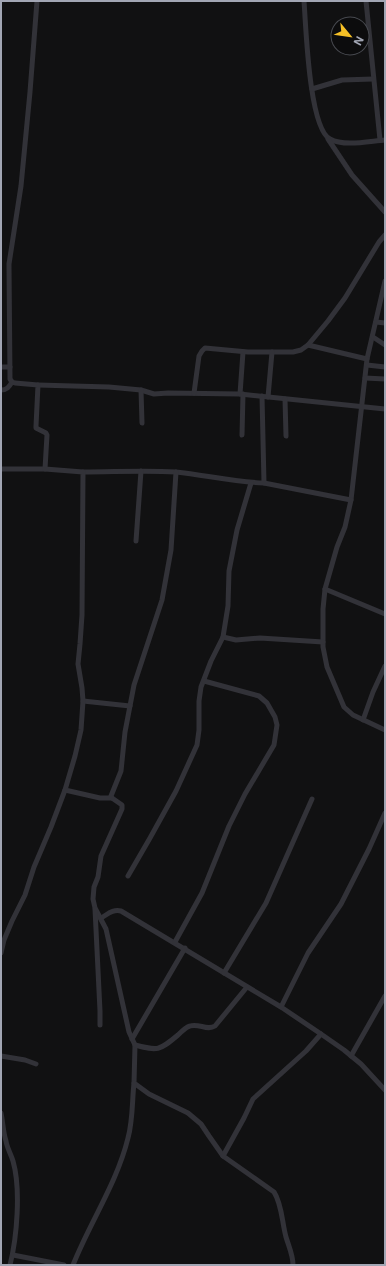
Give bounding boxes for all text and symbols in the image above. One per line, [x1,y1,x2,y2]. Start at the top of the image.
north arrow [330,16,370,56]
text: N [351,34,367,48]

